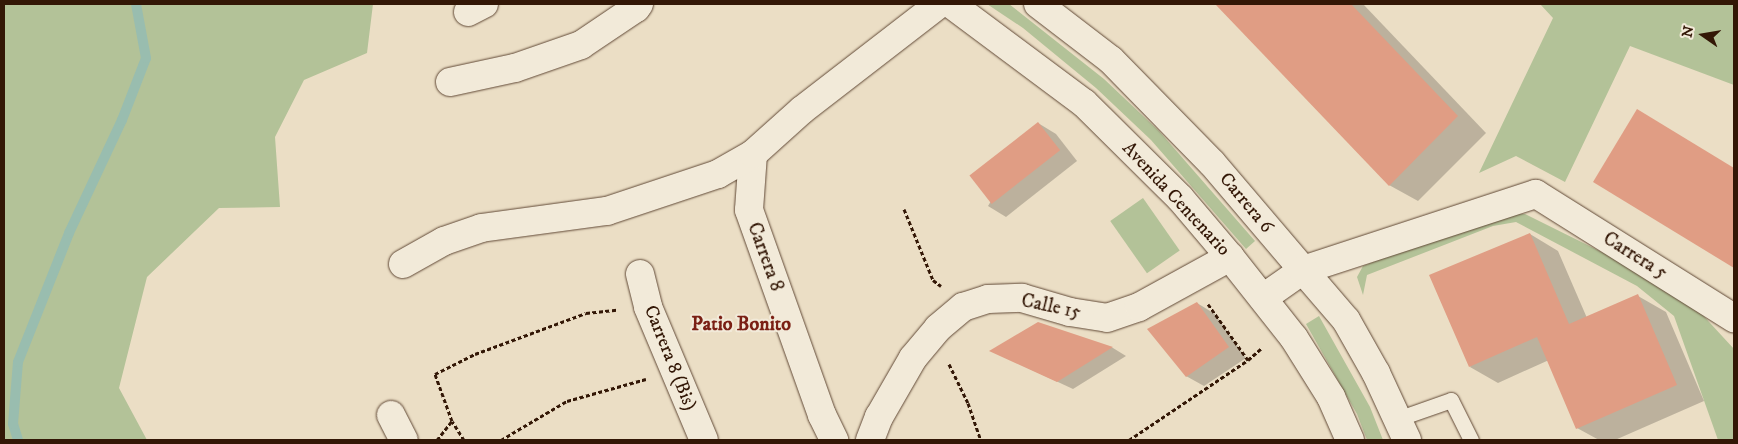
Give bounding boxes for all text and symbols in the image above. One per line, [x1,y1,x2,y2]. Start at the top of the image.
north arrow [1678,10,1728,60]
text: N [1678,24,1698,39]
street label: Avenida Centenario [1117,137,1235,261]
street label: Carrera 6 [1214,168,1278,238]
street label: Carrera 8 [742,220,788,294]
street label: Carrera 5 [1599,227,1671,285]
street label: Calle 15 [1019,290,1083,324]
street label: Carrera 8 (Bis) [639,302,701,414]
district label: Patio Bonito [691,312,791,336]

